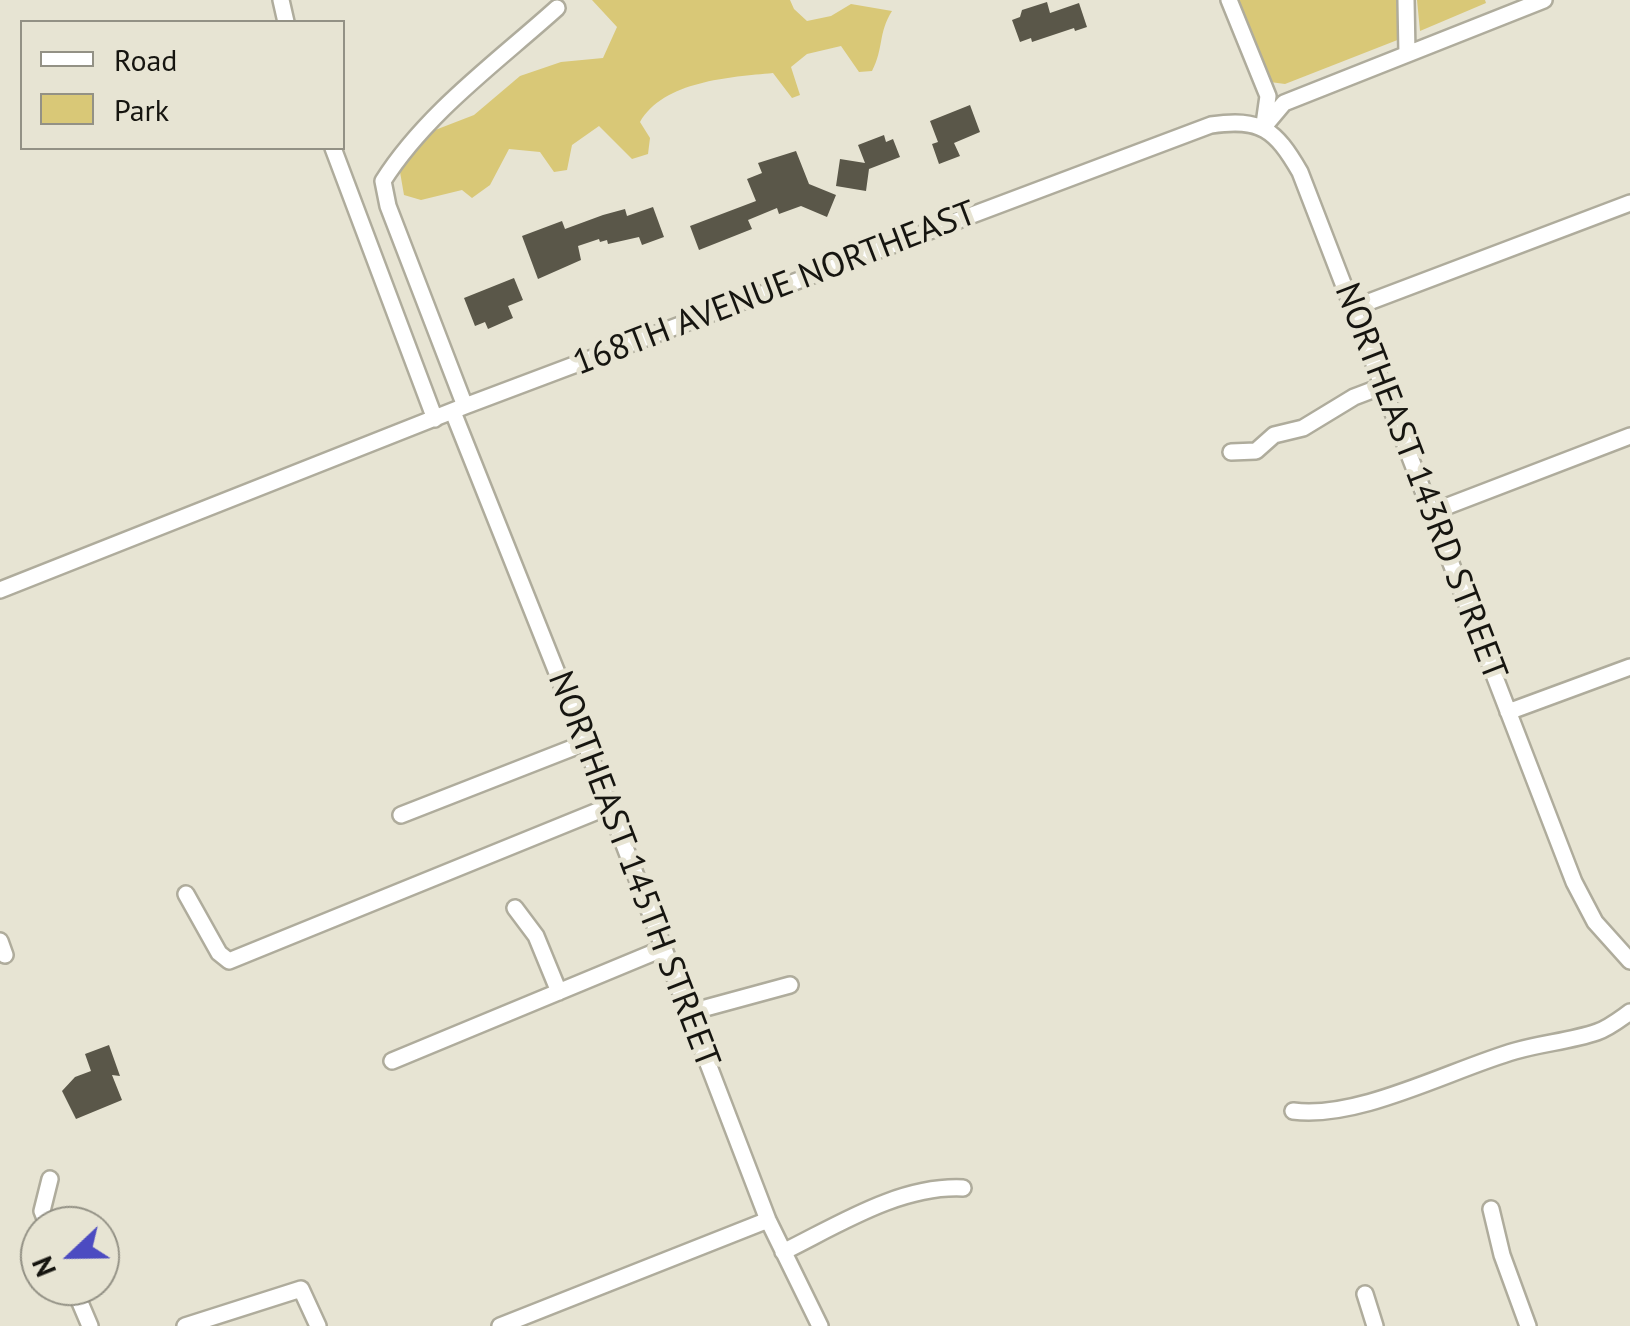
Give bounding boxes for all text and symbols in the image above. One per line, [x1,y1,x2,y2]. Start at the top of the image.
legend [20,20,345,150]
text: Road [114,40,178,79]
text: Park [114,90,169,129]
street label: 168TH AVENUE NORTHEAST [568,193,982,385]
street label: NORTHEAST 143RD STREET [1325,278,1515,686]
street label: NORTHEAST 145TH STREET [538,666,728,1074]
north arrow [20,1206,120,1306]
text: N [23,1251,64,1282]

